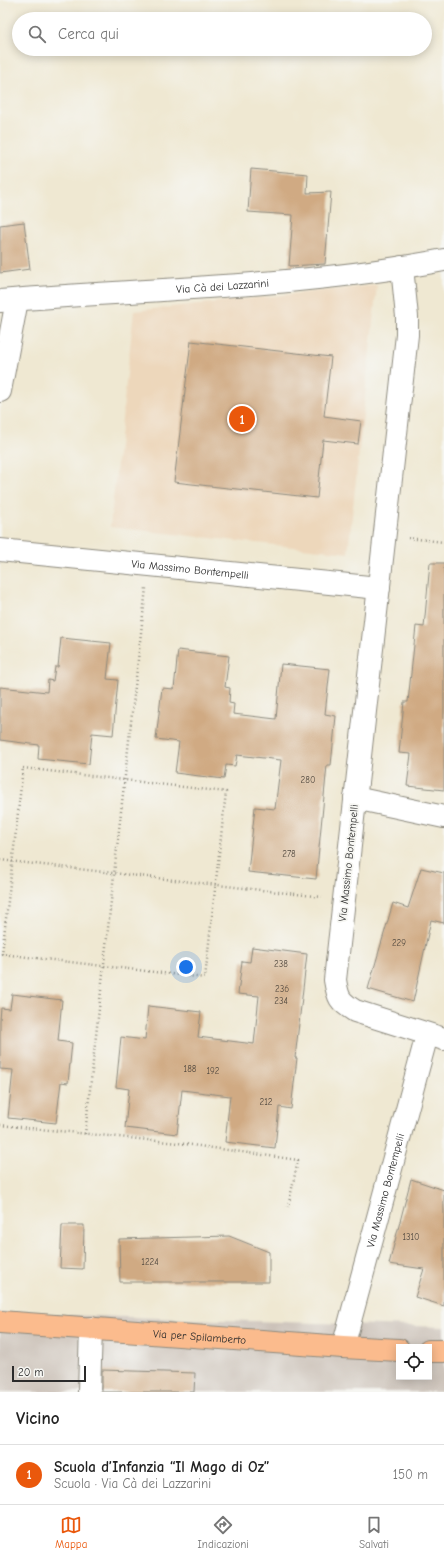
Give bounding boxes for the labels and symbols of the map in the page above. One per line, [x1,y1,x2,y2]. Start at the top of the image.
street label: Via Cà dei Lazzarini [176,277,269,296]
pin: 1 [229,404,255,434]
street label: Via Massimo Bontempelli [131,557,249,582]
house number: 280 [301,775,315,785]
street label: Via Massimo Bontempelli [336,804,361,922]
house number: 278 [282,849,296,859]
house number: 229 [392,938,406,948]
your location [176,957,196,977]
house number: 238 [274,959,288,969]
house number: 236 [275,984,289,994]
house number: 234 [274,996,288,1006]
house number: 188 [184,1064,197,1074]
house number: 192 [206,1066,220,1076]
house number: 212 [260,1097,273,1107]
street label: Via Massimo Bontempelli [364,1132,407,1249]
house number: 1310 [402,1232,420,1242]
house number: 1224 [141,1257,159,1267]
street label: Via per Spilamberto [152,1327,247,1347]
scale bar [12,1364,86,1383]

